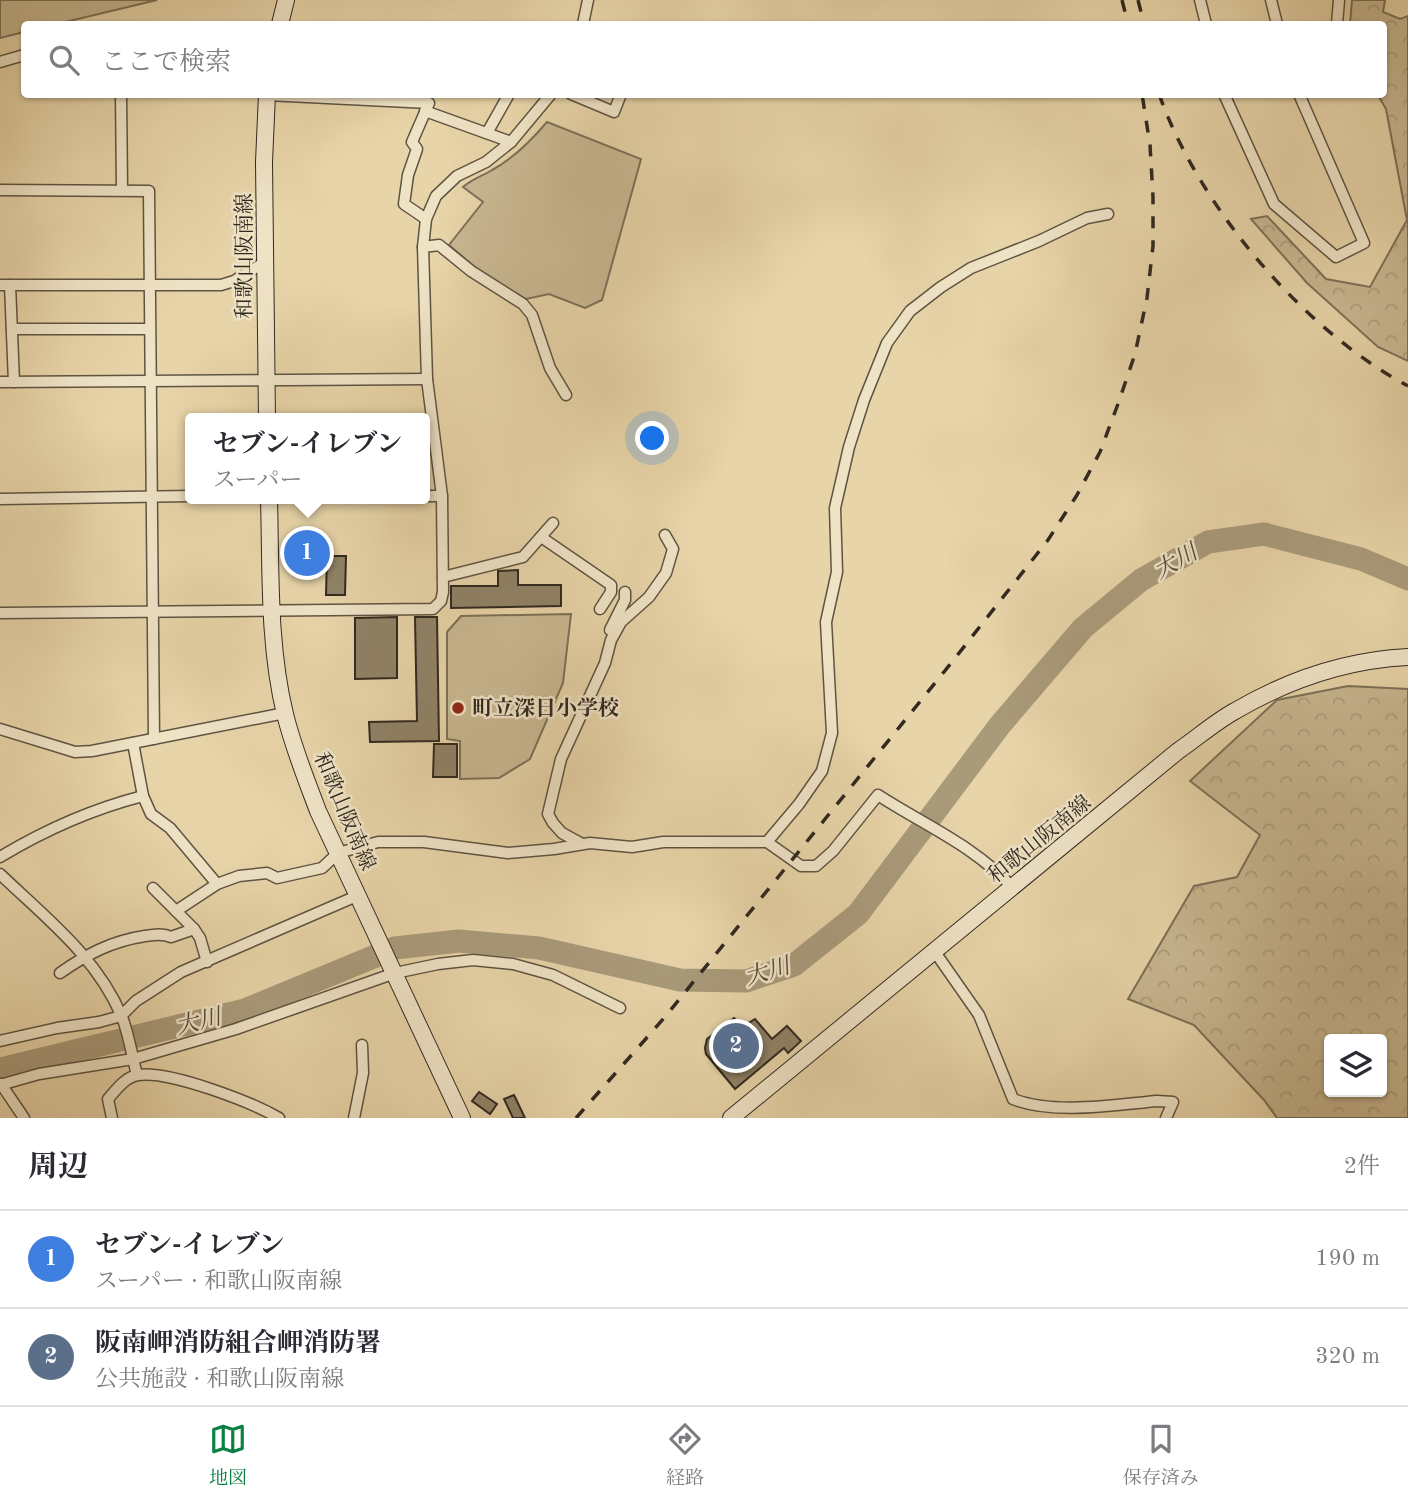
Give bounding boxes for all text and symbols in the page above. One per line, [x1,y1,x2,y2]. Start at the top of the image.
search box [21,21,1387,98]
icon: search [45,41,83,79]
text: ここで検索 [101,50,231,76]
street label: 和歌山阪南線 [233,193,256,319]
popup [185,413,430,504]
your location [635,421,669,455]
text: セブン-イレブン [213,432,402,458]
text: スーパー [213,469,302,492]
pin: 1 [284,527,330,579]
water label: 大川 [1149,538,1204,584]
place label: 町立深日小学校 [472,697,619,720]
marker: 町立深日小学校 [450,700,466,716]
street label: 和歌山阪南線 [309,749,380,874]
street label: 和歌山阪南線 [983,791,1096,888]
water label: 大川 [741,952,796,990]
water label: 大川 [173,1003,226,1039]
pin: 2 [713,1020,759,1072]
map controls [1324,1034,1387,1097]
button: layers [1324,1034,1387,1097]
text: 周辺 [28,1153,88,1183]
text: 2件 [1344,1155,1380,1178]
text: セブン-イレブン [95,1233,285,1259]
text: 1 [44,1247,58,1270]
text: 190 m [1315,1247,1380,1270]
text: スーパー · 和歌山阪南線 [95,1270,342,1293]
text: 阪南岬消防組合岬消防署 [95,1331,381,1357]
text: 2 [44,1345,58,1368]
text: 320 m [1315,1345,1380,1368]
text: 公共施設 · 和歌山阪南線 [95,1368,344,1391]
tab: 地図 [209,1420,247,1491]
tab: 経路 [666,1420,704,1491]
tab: 保存済み [1123,1420,1199,1491]

